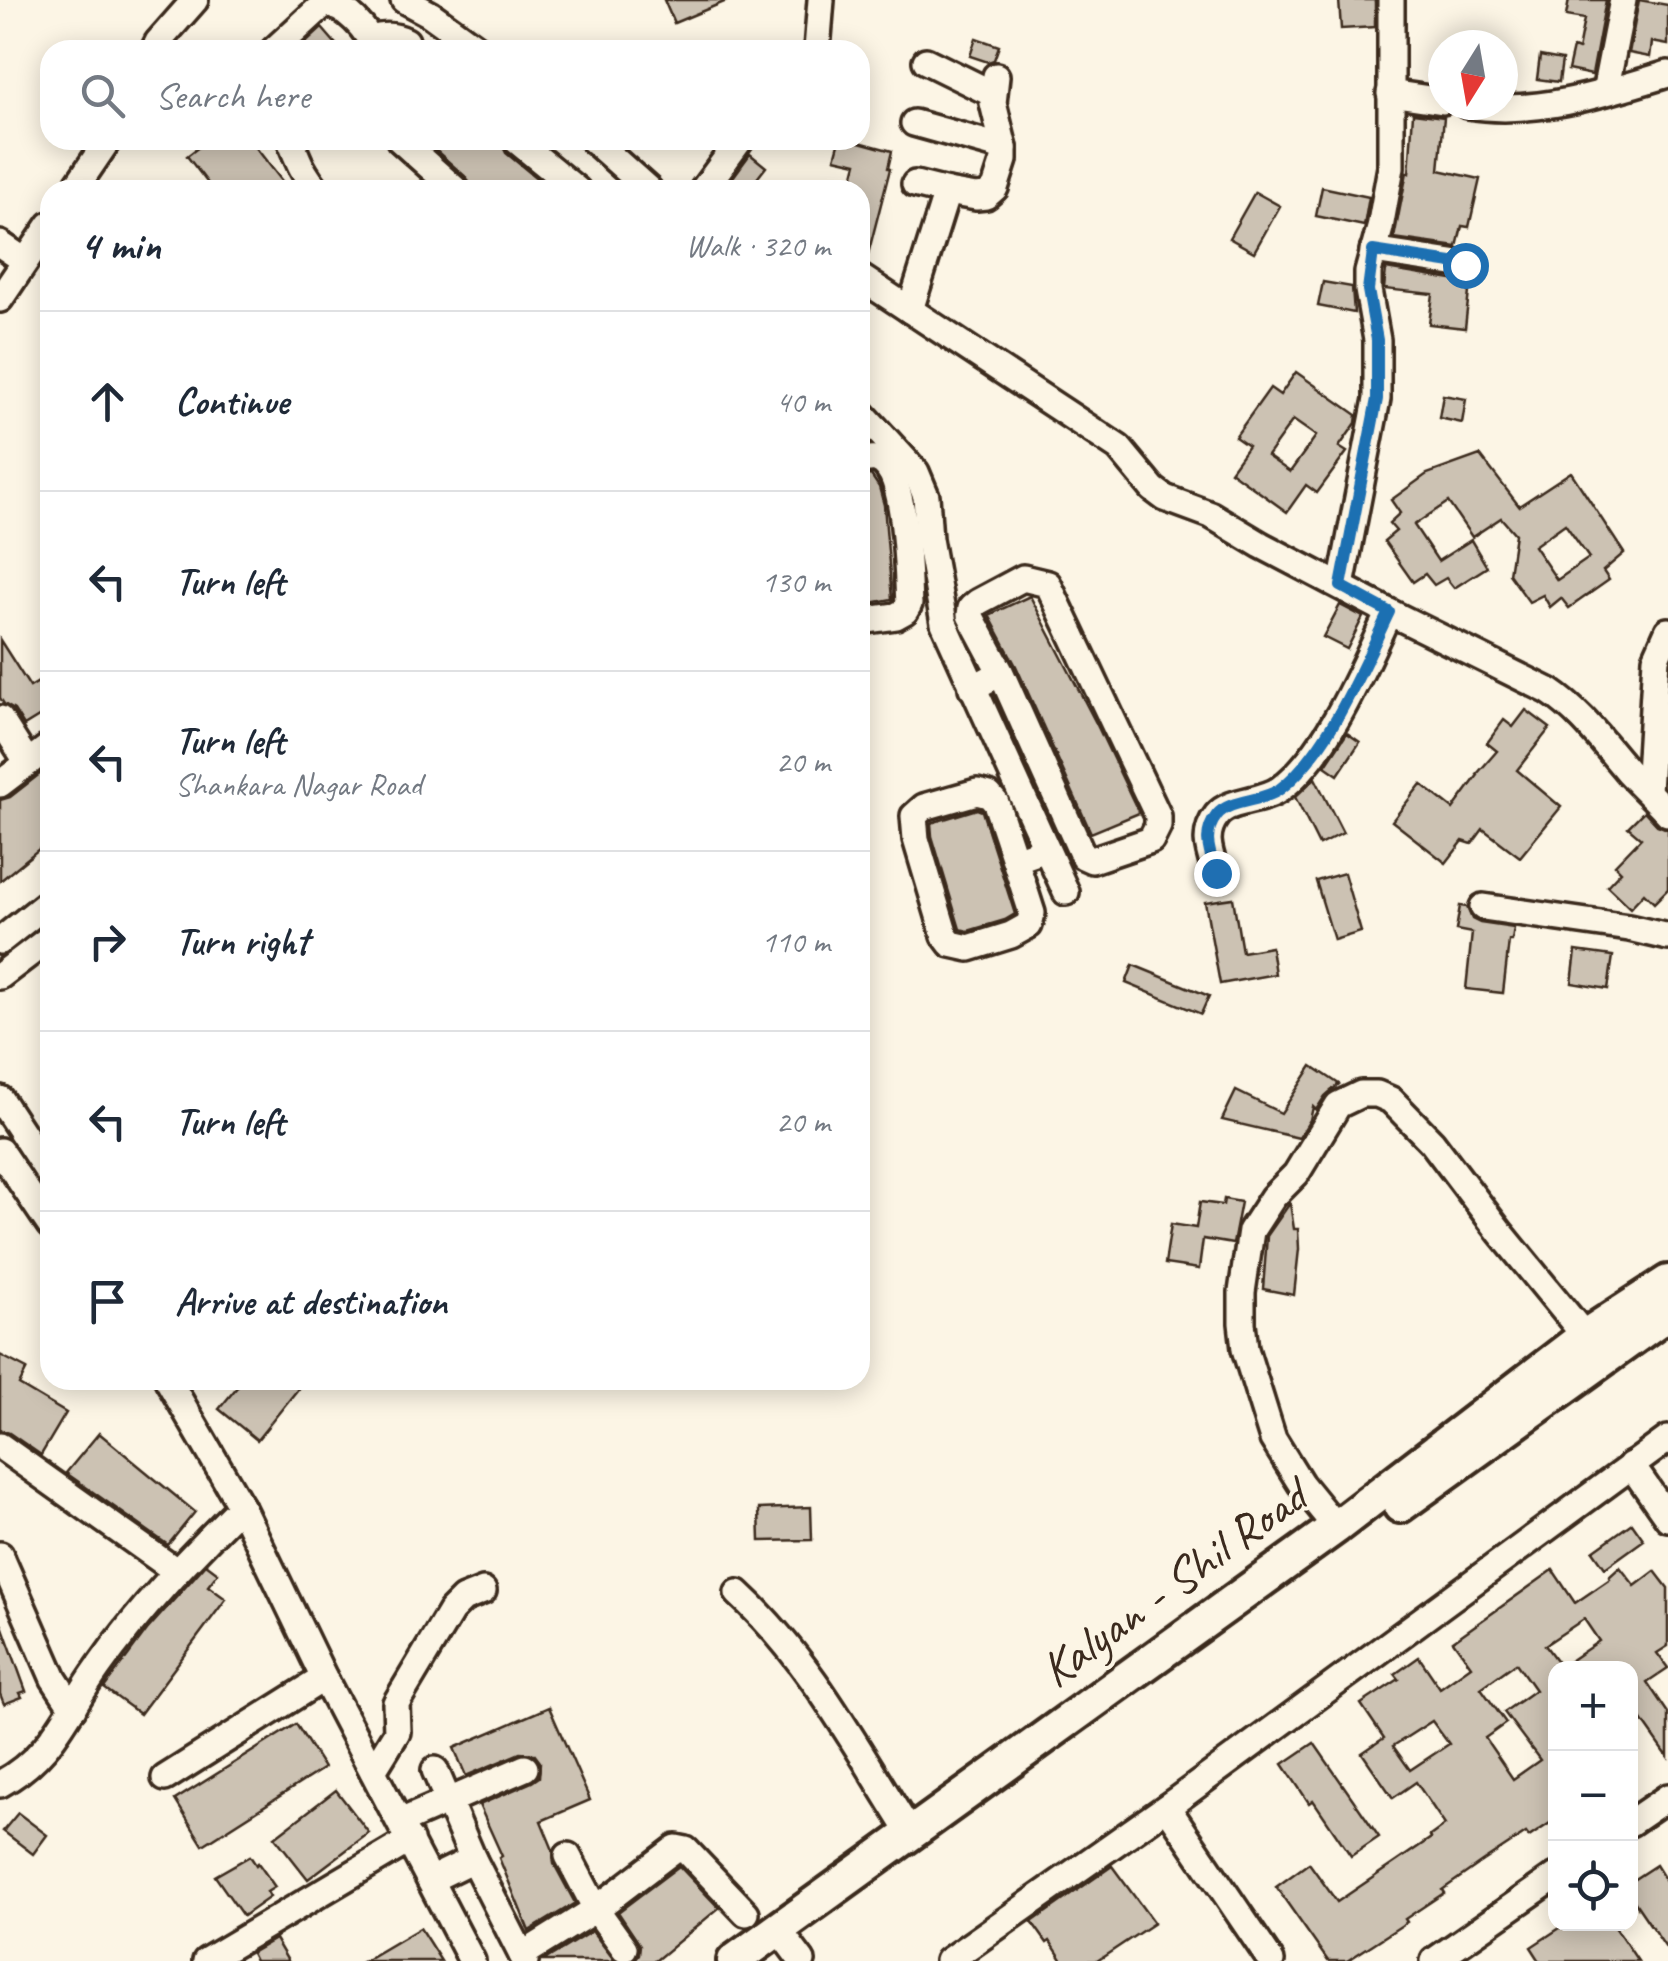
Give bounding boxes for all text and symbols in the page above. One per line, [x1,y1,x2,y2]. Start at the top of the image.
north arrow [1428,30,1518,120]
search box [40,40,870,150]
icon: search [75,68,130,123]
text: Search here [155,72,310,119]
text: 4 min [80,219,160,272]
text: Walk · 320 m [686,225,830,266]
route start [1443,243,1489,289]
icon: ahead [80,374,135,429]
text: Continue [175,378,289,425]
text: 40 m [776,381,830,422]
icon: left [80,554,135,609]
text: Turn left [175,558,285,605]
text: 130 m [761,561,830,602]
text: Turn left [175,717,285,764]
icon: left [80,734,135,789]
text: 20 m [776,741,830,782]
text: Shankara Nagar Road [175,764,422,805]
route end [1194,851,1240,897]
icon: right [80,914,135,969]
text: Turn right [175,918,309,965]
text: 110 m [761,921,830,962]
icon: left [80,1094,135,1149]
text: Turn left [175,1098,285,1145]
text: 20 m [776,1101,830,1142]
icon: arrive [80,1274,135,1329]
text: Arrive at destination [175,1278,447,1325]
street label: Kalyan - Shil Road [1027,1461,1324,1701]
map controls [1548,1661,1638,1931]
button: + [1548,1661,1638,1751]
button: − [1548,1751,1638,1841]
button: locate [1548,1841,1638,1931]

